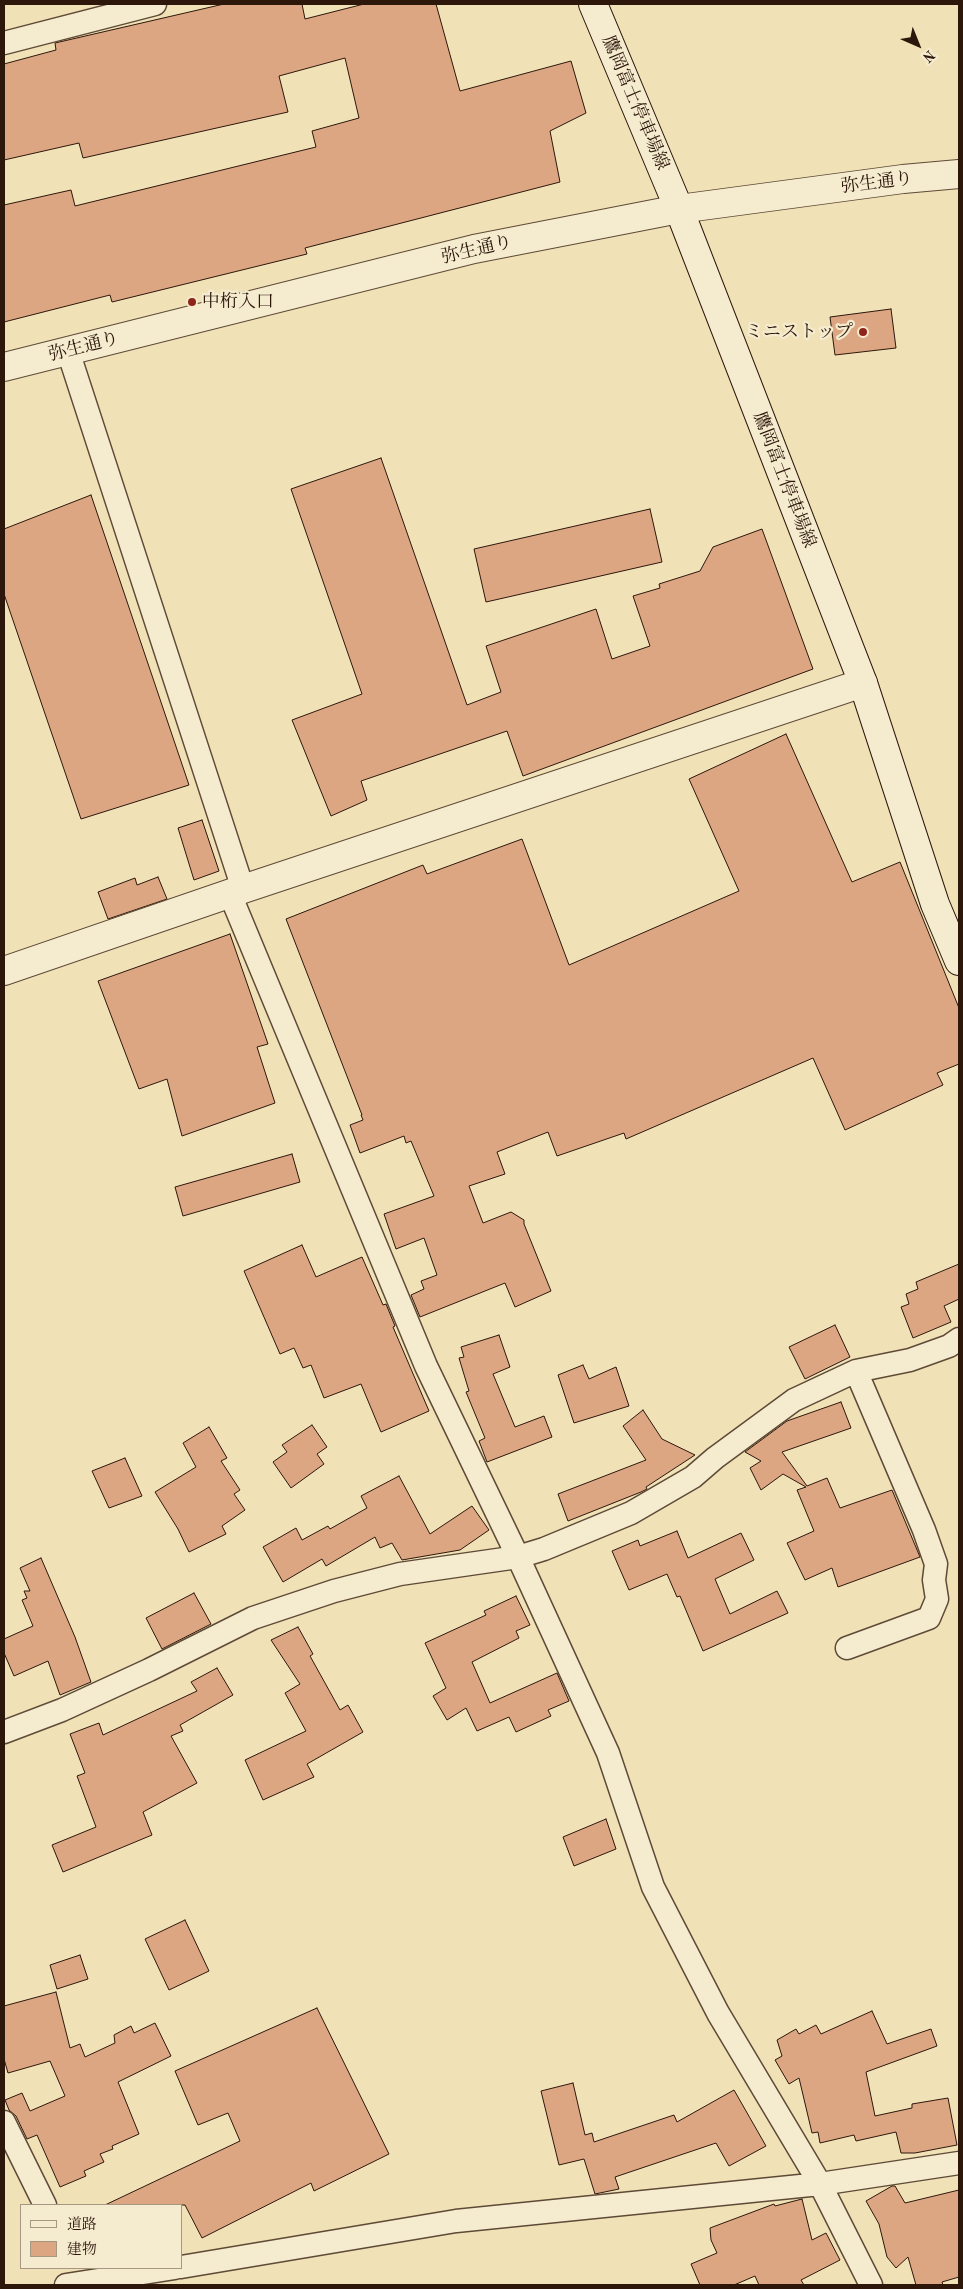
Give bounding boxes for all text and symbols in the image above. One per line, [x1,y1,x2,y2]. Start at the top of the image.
north arrow [893,20,943,70]
street label: 鷹岡富士停車場線 [597,33,673,173]
text: N [920,47,937,65]
street label: 弥生通り [840,168,914,198]
street label: 弥生通り [439,231,515,269]
place label: 中桁入口 [202,291,274,313]
marker: 中桁入口 [186,296,198,308]
place label: ミニストップ [745,321,853,343]
marker: ミニストップ [857,326,869,338]
street label: 弥生通り [46,328,122,366]
street label: 鷹岡富士停車場線 [748,409,820,551]
legend [20,2204,182,2269]
text: 道路 [67,2218,97,2233]
text: 建物 [67,2243,97,2258]

